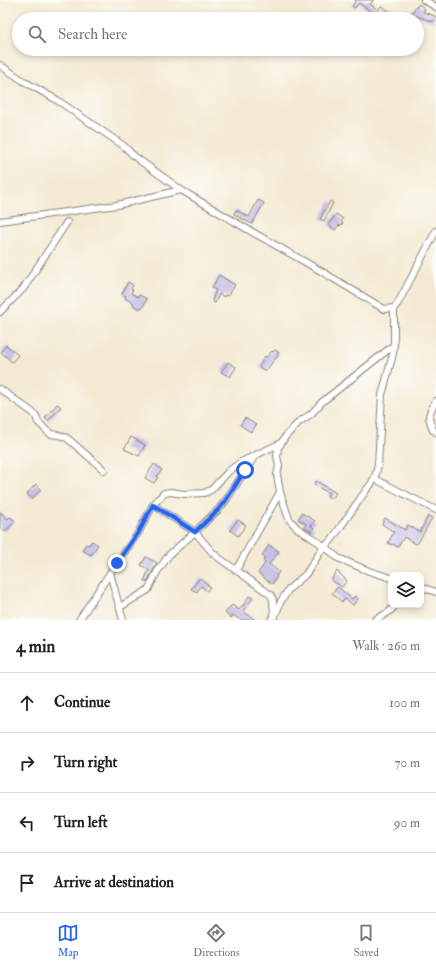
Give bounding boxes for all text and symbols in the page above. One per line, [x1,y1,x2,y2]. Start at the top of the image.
search box [12,12,424,56]
icon: search [26,23,48,45]
text: Search here [58,25,127,44]
route start [236,461,254,479]
route end [108,554,126,572]
map controls [388,572,424,608]
button: layers [388,572,424,608]
text: 4 min [16,636,55,657]
text: Walk · 260 m [352,638,420,654]
icon: ahead [16,692,38,714]
text: Continue [54,693,110,712]
text: 100 m [389,695,420,711]
icon: right [16,752,38,774]
text: Turn right [54,753,117,772]
text: 70 m [395,755,420,771]
icon: left [16,812,38,834]
text: Turn left [54,813,108,832]
text: 90 m [394,815,420,831]
icon: arrive [16,872,38,894]
text: Arrive at destination [54,873,174,892]
tab: Map [57,922,79,959]
tab: Directions [193,922,240,959]
tab: Saved [354,922,379,959]

